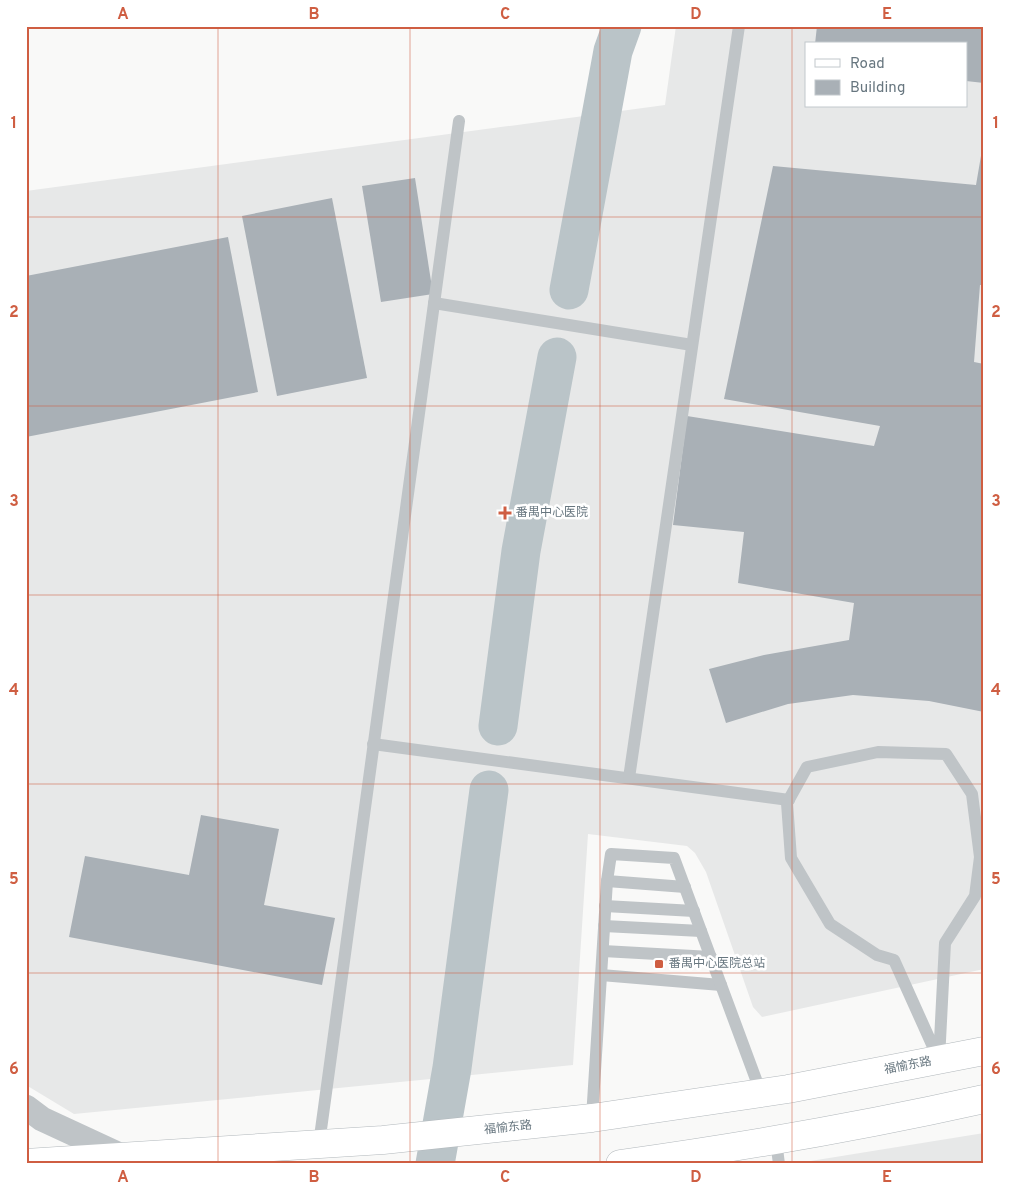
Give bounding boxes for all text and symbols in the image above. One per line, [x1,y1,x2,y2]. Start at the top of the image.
text: A [117,5,129,25]
text: B [308,5,320,25]
text: C [500,5,510,25]
text: D [690,5,702,25]
text: E [882,5,892,25]
legend [805,42,968,108]
text: Road [850,55,885,74]
text: Building [850,79,905,98]
text: 1 [11,114,17,134]
text: 1 [993,114,999,134]
text: 2 [9,303,19,323]
text: 2 [991,303,1001,323]
text: 3 [9,492,19,512]
text: 3 [991,492,1001,512]
place label: 番禺中心医院 [516,505,588,521]
marker: 番禺中心医院 [498,506,512,520]
text: 4 [9,681,19,701]
text: 4 [991,681,1001,701]
text: 5 [9,870,19,890]
text: 5 [991,870,1001,890]
place label: 番禺中心医院总站 [669,956,765,972]
marker: 番禺中心医院总站 [653,958,665,970]
street label: 福愉东路 [883,1054,933,1078]
text: 6 [9,1060,19,1080]
text: 6 [991,1060,1001,1080]
street label: 福愉东路 [483,1118,533,1138]
text: A [117,1168,129,1188]
text: B [308,1168,320,1188]
text: C [500,1168,510,1188]
text: D [690,1168,702,1188]
text: E [882,1168,892,1188]

